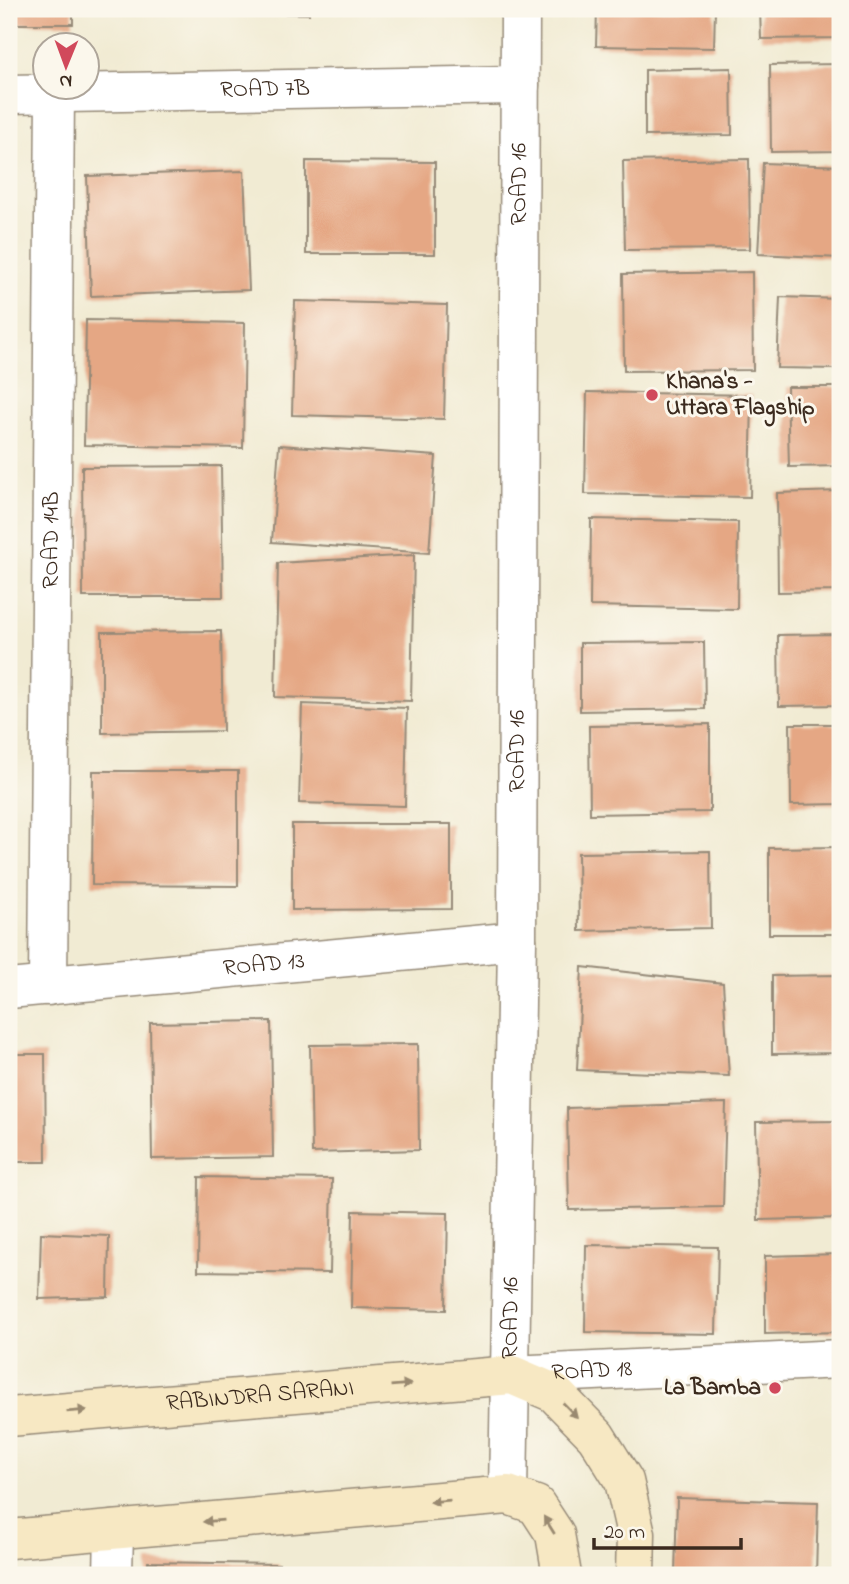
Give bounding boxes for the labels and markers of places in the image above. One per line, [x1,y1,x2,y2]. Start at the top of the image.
place label: Khana's - Uttara Flagship [666,366,815,427]
marker: Khana's - Uttara Flagship [644,387,660,403]
place label: La Bamba [664,1372,761,1405]
marker: La Bamba [767,1380,783,1396]

